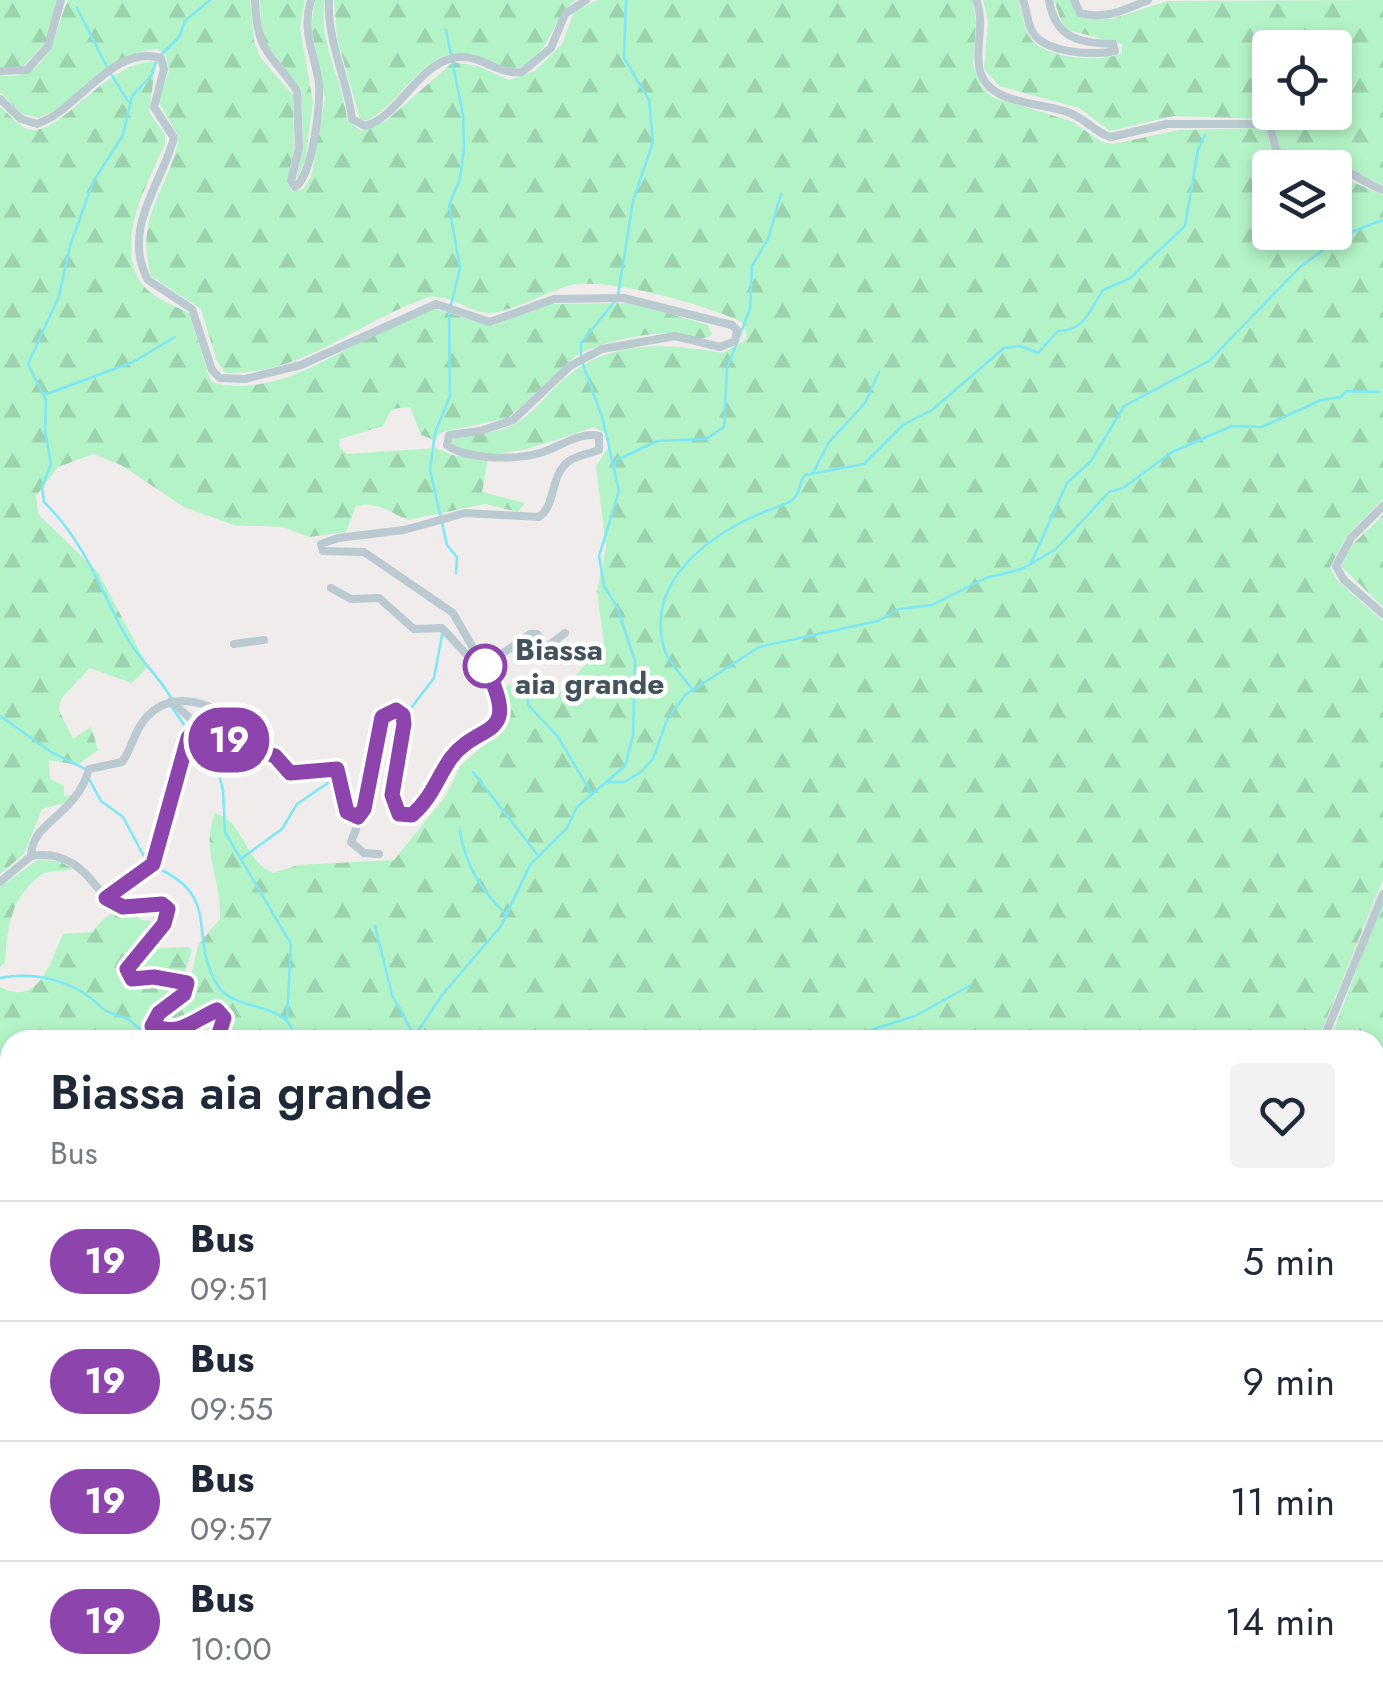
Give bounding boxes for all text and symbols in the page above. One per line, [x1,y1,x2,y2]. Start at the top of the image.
map controls [1252,30,1352,250]
button: locate [1252,30,1352,130]
button: layers [1252,150,1352,250]
place label: Biassa aia grande [515,628,664,705]
marker: Biassa aia grande [464,645,506,687]
line badge: 19 [184,708,274,772]
text: 19 [208,715,250,765]
text: Biassa aia grande [50,1058,432,1127]
button: heart [1230,1063,1335,1168]
text: Bus [50,1130,98,1176]
text: Bus [190,1211,254,1266]
text: 5 min [1243,1234,1335,1289]
text: 19 [84,1236,126,1286]
text: 09:51 [190,1266,270,1312]
text: Bus [190,1331,254,1386]
text: 9 min [1242,1354,1335,1409]
text: 19 [84,1356,126,1406]
text: 09:55 [190,1386,273,1432]
text: Bus [190,1451,254,1506]
text: 11 min [1230,1474,1335,1529]
text: 19 [84,1476,126,1526]
text: 09:57 [190,1506,272,1552]
text: Bus [190,1571,254,1626]
text: 14 min [1225,1594,1335,1649]
text: 19 [84,1596,126,1646]
text: 10:00 [190,1626,272,1672]

